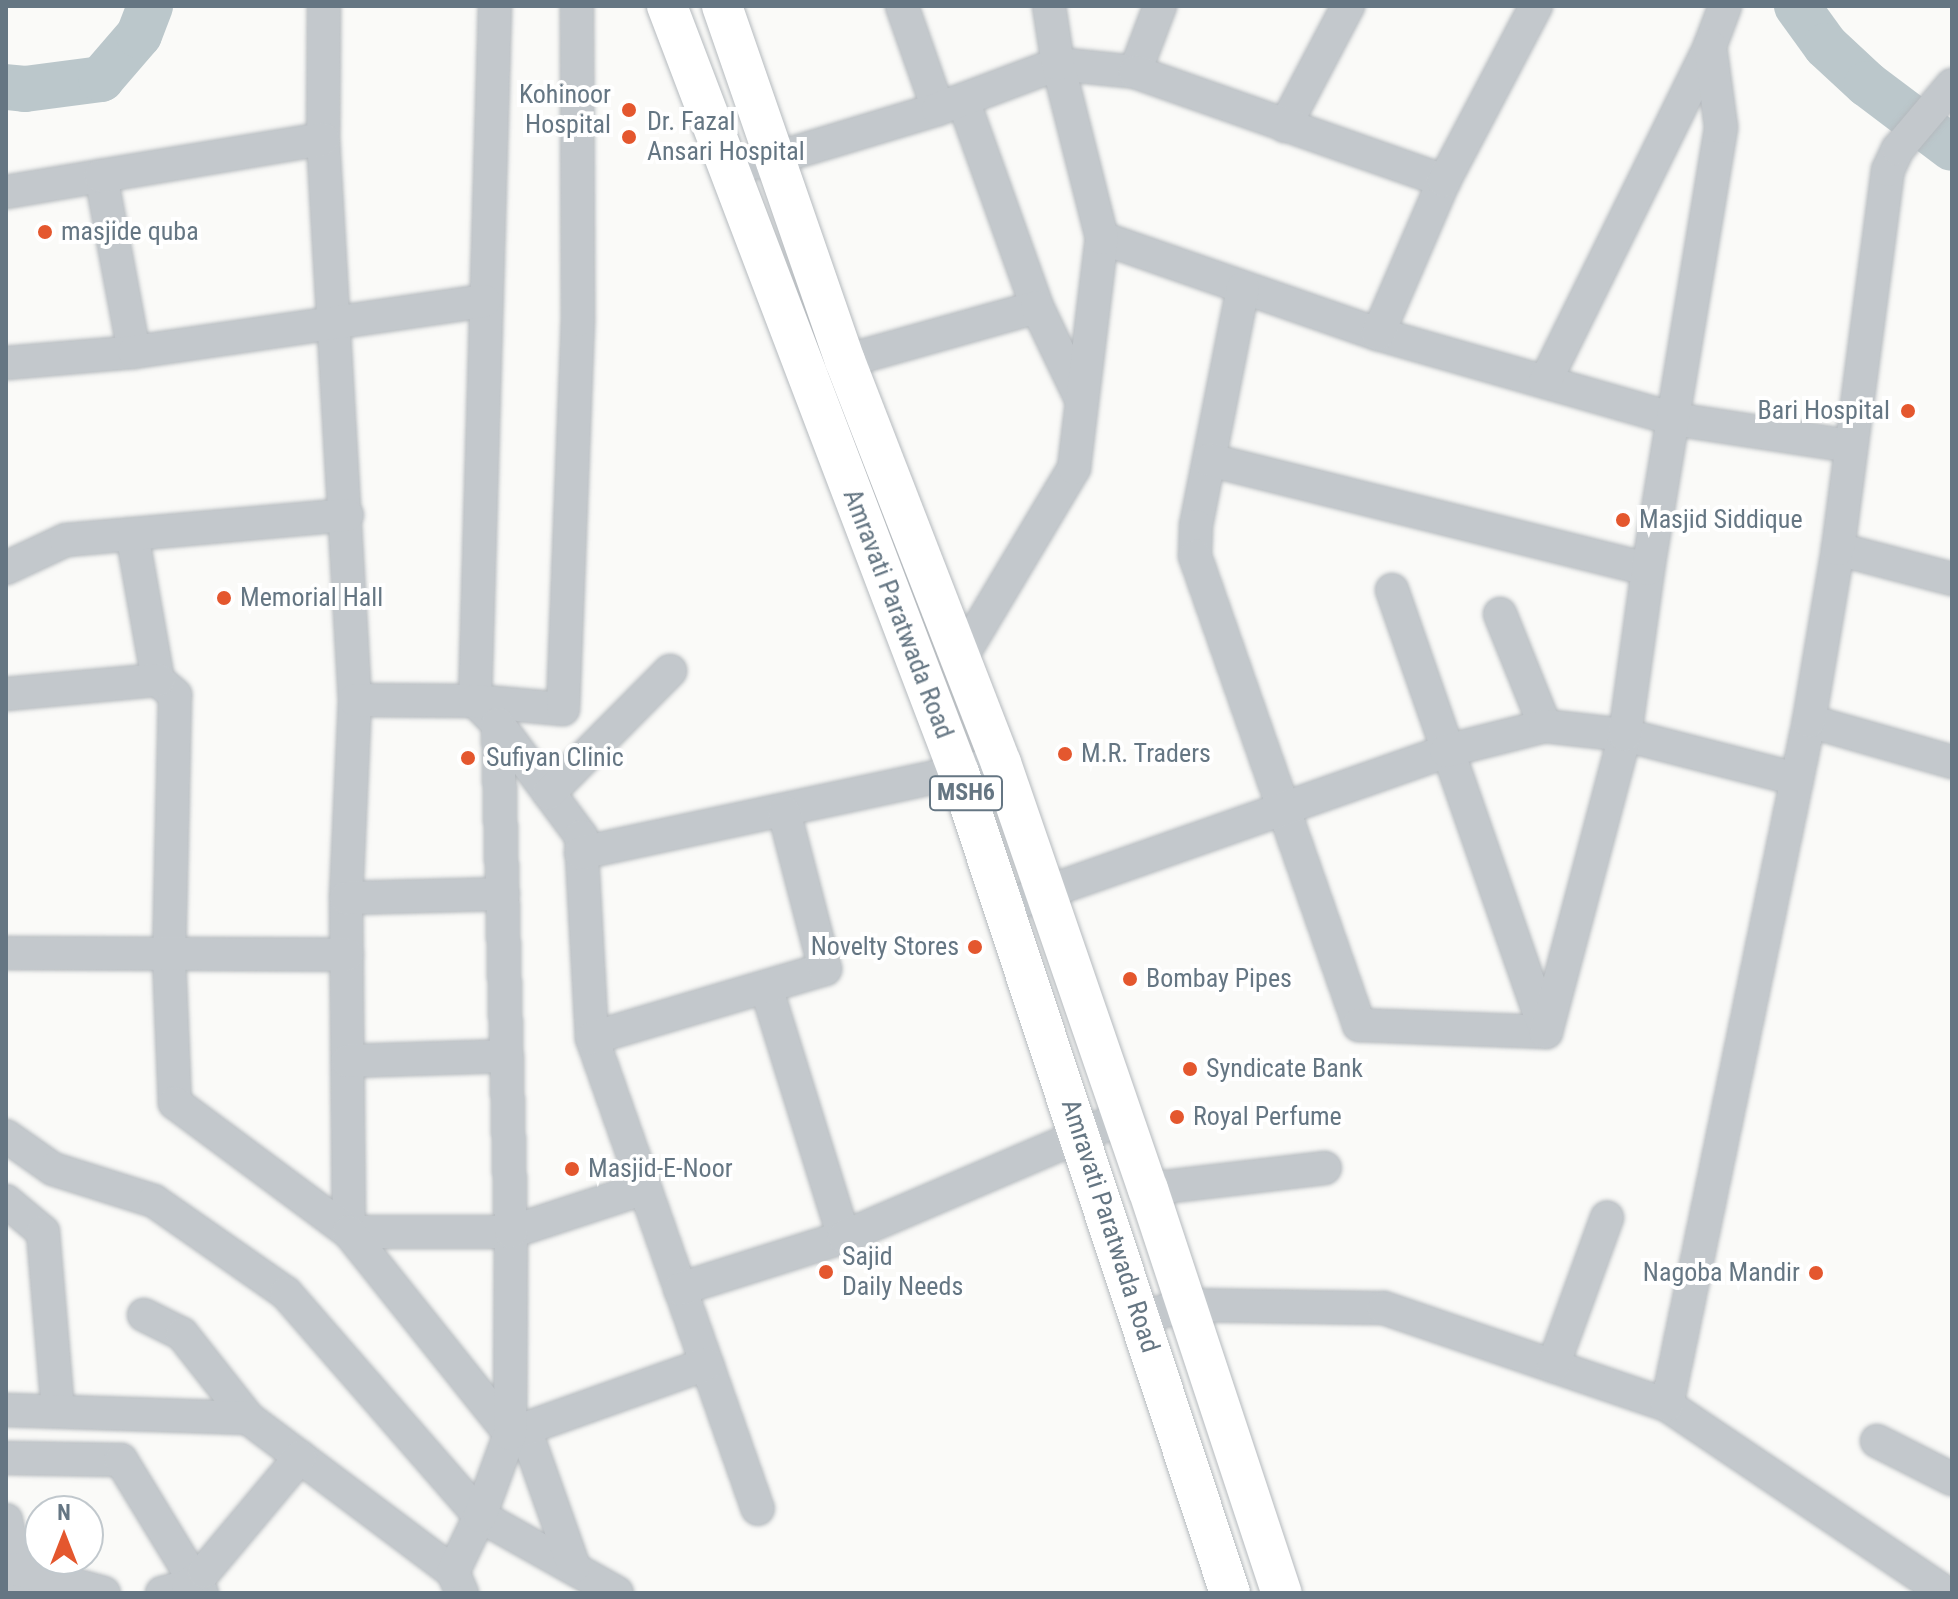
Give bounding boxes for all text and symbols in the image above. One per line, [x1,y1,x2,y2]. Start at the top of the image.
place label: Kohinoor Hospital [519,79,611,140]
marker: Kohinoor Hospital [618,99,640,121]
place label: Dr. Fazal Ansari Hospital [647,106,805,168]
marker: Dr. Fazal Ansari Hospital [618,126,640,148]
place label: masjide quba [61,216,199,248]
marker: masjide quba [36,223,54,241]
place label: Bari Hospital [1758,395,1890,427]
marker: Bari Hospital [1897,400,1919,422]
street label: Amravati Paratwada Road [836,485,960,743]
place label: Masjid Siddique [1639,504,1803,536]
marker: Masjid Siddique [1614,511,1632,529]
place label: Memorial Hall [240,582,383,614]
marker: Memorial Hall [215,589,233,607]
place label: M.R. Traders [1081,738,1211,770]
place label: Sufiyan Clinic [486,742,624,774]
marker: M.R. Traders [1056,745,1074,763]
marker: Sufiyan Clinic [457,747,479,769]
road number: MSH6 [928,773,1004,813]
place label: Novelty Stores [811,931,959,963]
marker: Novelty Stores [966,938,984,956]
place label: Bombay Pipes [1146,963,1292,995]
marker: Bombay Pipes [1121,970,1139,988]
place label: Syndicate Bank [1206,1053,1363,1085]
marker: Syndicate Bank [1181,1060,1199,1078]
street label: Amravati Paratwada Road [1054,1095,1166,1357]
place label: Royal Perfume [1193,1101,1342,1133]
marker: Royal Perfume [1168,1108,1186,1126]
place label: Masjid-E-Noor [588,1153,733,1185]
marker: Masjid-E-Noor [563,1160,581,1178]
place label: Sajid Daily Needs [842,1241,963,1302]
place label: Nagoba Mandir [1643,1257,1800,1289]
marker: Sajid Daily Needs [817,1263,835,1281]
marker: Nagoba Mandir [1807,1264,1825,1282]
north arrow [24,1495,104,1575]
text: N [57,1500,71,1525]

